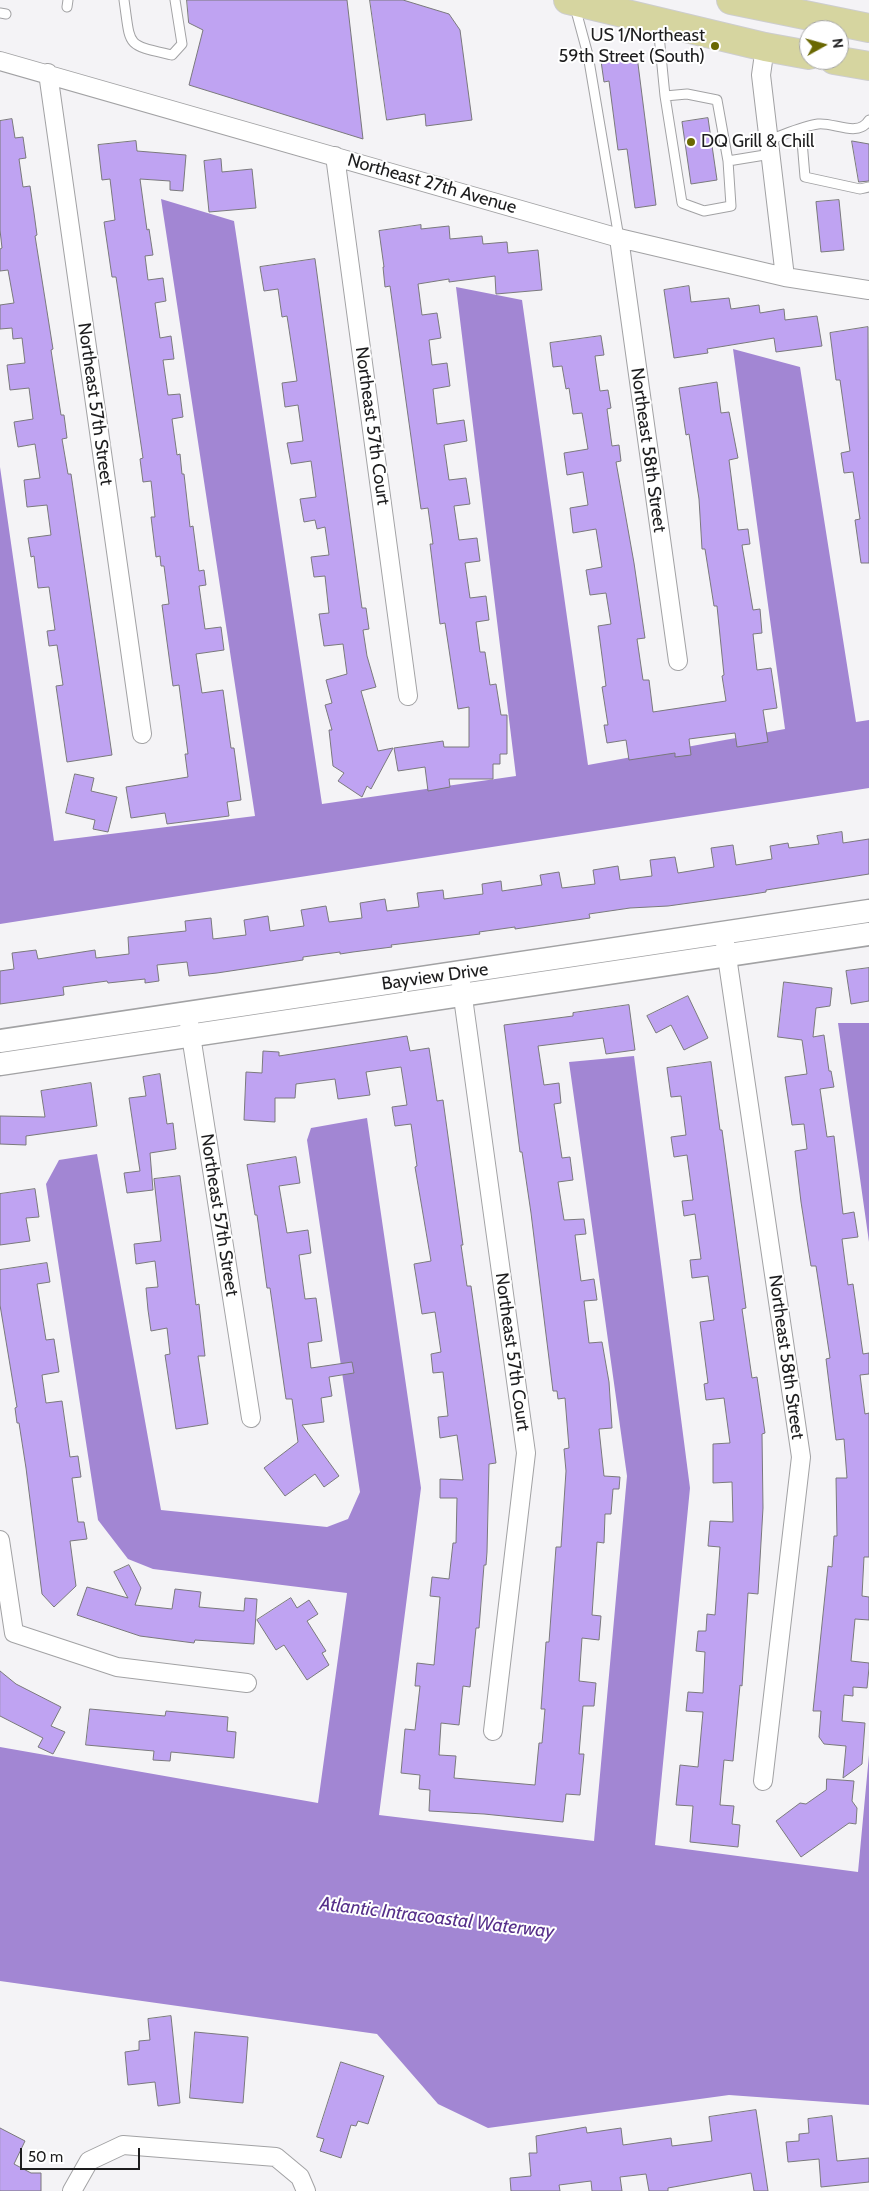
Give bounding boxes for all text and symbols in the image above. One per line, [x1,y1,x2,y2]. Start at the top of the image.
north arrow [799,20,849,70]
place label: US 1/Northeast 59th Street (South) [559,25,705,68]
text: N [828,37,847,49]
marker: US 1/Northeast 59th Street (South) [709,40,721,52]
place label: DQ Grill & Chill [701,131,814,153]
marker: DQ Grill & Chill [685,136,697,148]
street label: Northeast 27th Avenue [345,150,519,218]
street label: Northeast 57th Street [73,321,117,487]
street label: Northeast 57th Court [350,345,394,507]
street label: Northeast 58th Street [626,366,670,534]
street label: Bayview Drive [380,959,490,995]
street label: Northeast 57th Street [195,1132,243,1298]
street label: Northeast 57th Court [490,1271,534,1433]
street label: Northeast 58th Street [764,1273,808,1441]
water label: Atlantic Intracoastal Waterway [319,1892,555,1944]
scale bar [22,2138,142,2170]
text: 50 m [28,2148,63,2166]

